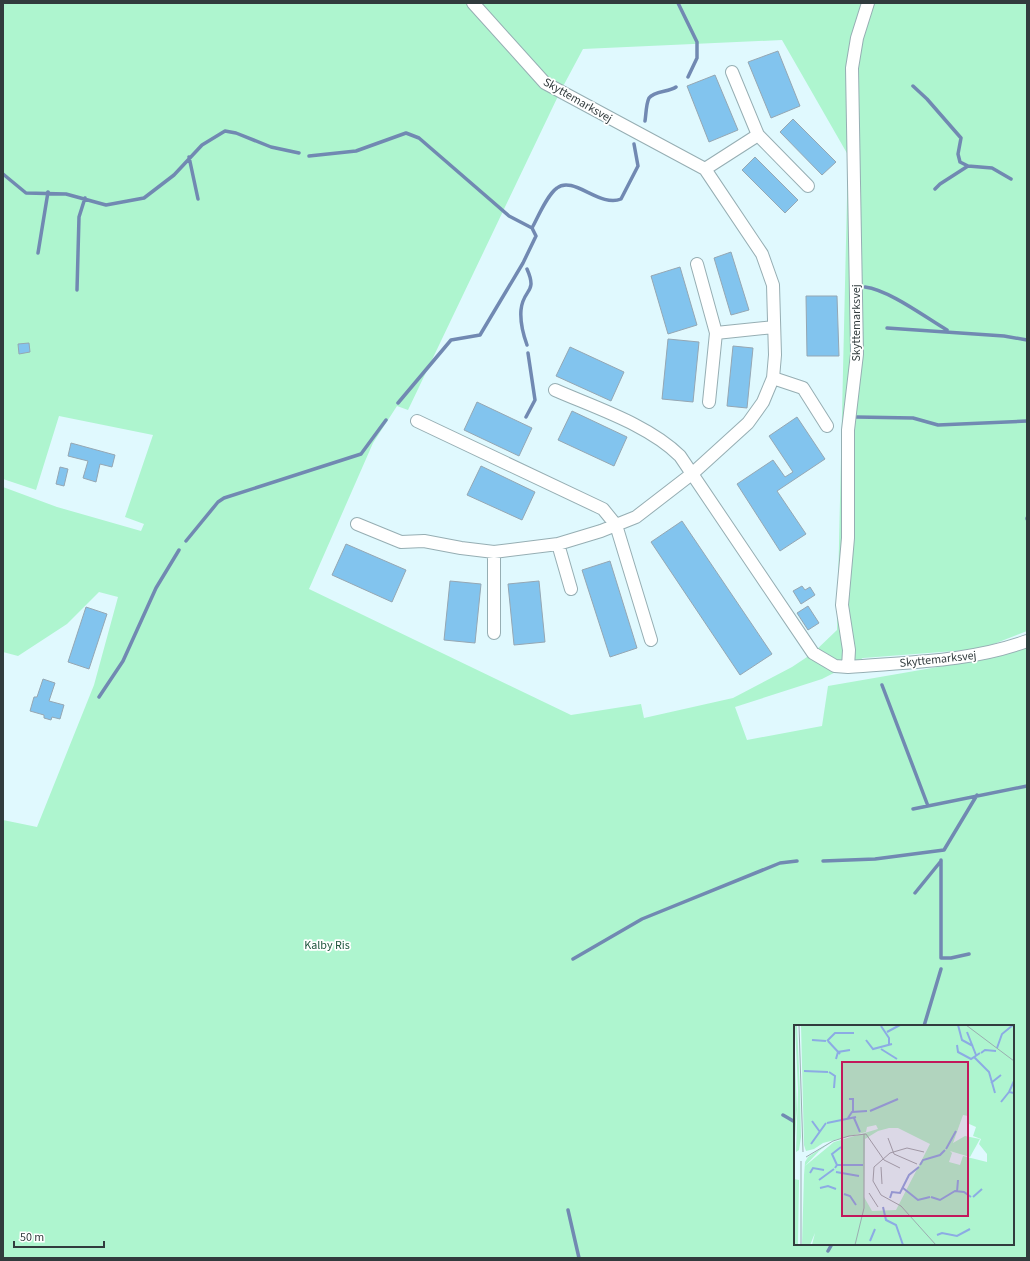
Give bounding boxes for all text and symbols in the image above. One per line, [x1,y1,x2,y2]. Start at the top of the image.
street label: Skyttemarksvej [540,74,615,127]
street label: Skyttemarksvej [848,284,865,362]
street label: Skyttemarksvej [899,647,977,672]
park label: Kalby Ris [304,937,350,954]
inset map [794,1025,1014,1245]
scale bar [14,1223,104,1249]
text: 50 m [20,1229,44,1246]

